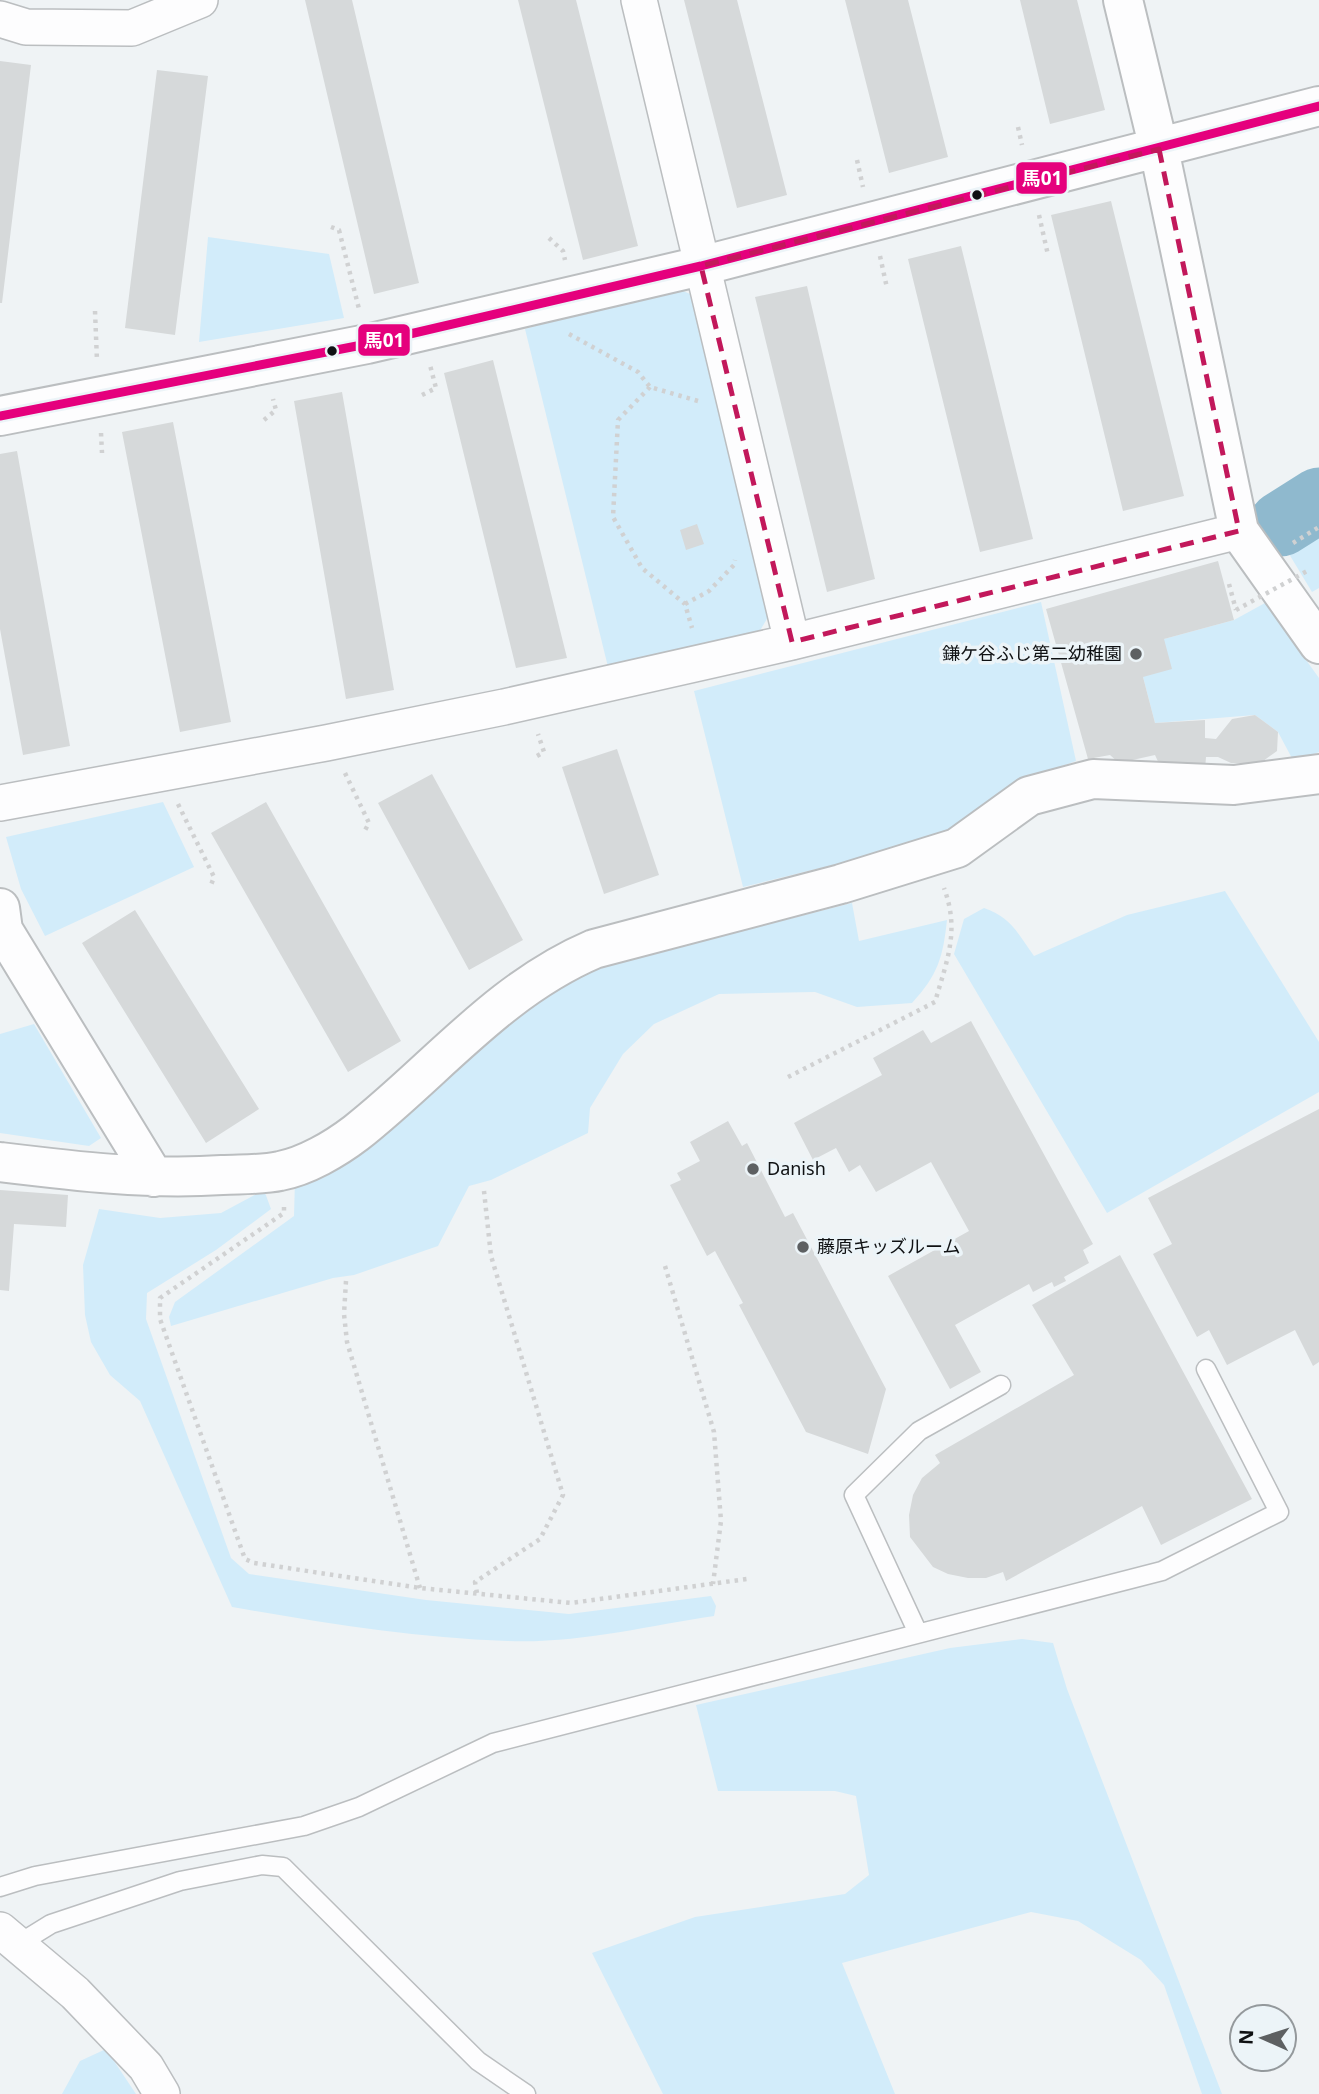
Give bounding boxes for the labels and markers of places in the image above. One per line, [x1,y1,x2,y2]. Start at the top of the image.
unlabelled marker [970,188,984,202]
unlabelled marker [325,344,339,358]
place label: 鎌ケ谷ふじ第二幼稚園 [942,641,1122,665]
marker: 鎌ケ谷ふじ第二幼稚園 [1128,646,1144,662]
place label: Danish [767,1156,826,1180]
marker: Danish [745,1161,761,1177]
place label: 藤原キッズルーム [817,1234,960,1258]
marker: 藤原キッズルーム [795,1239,811,1255]

